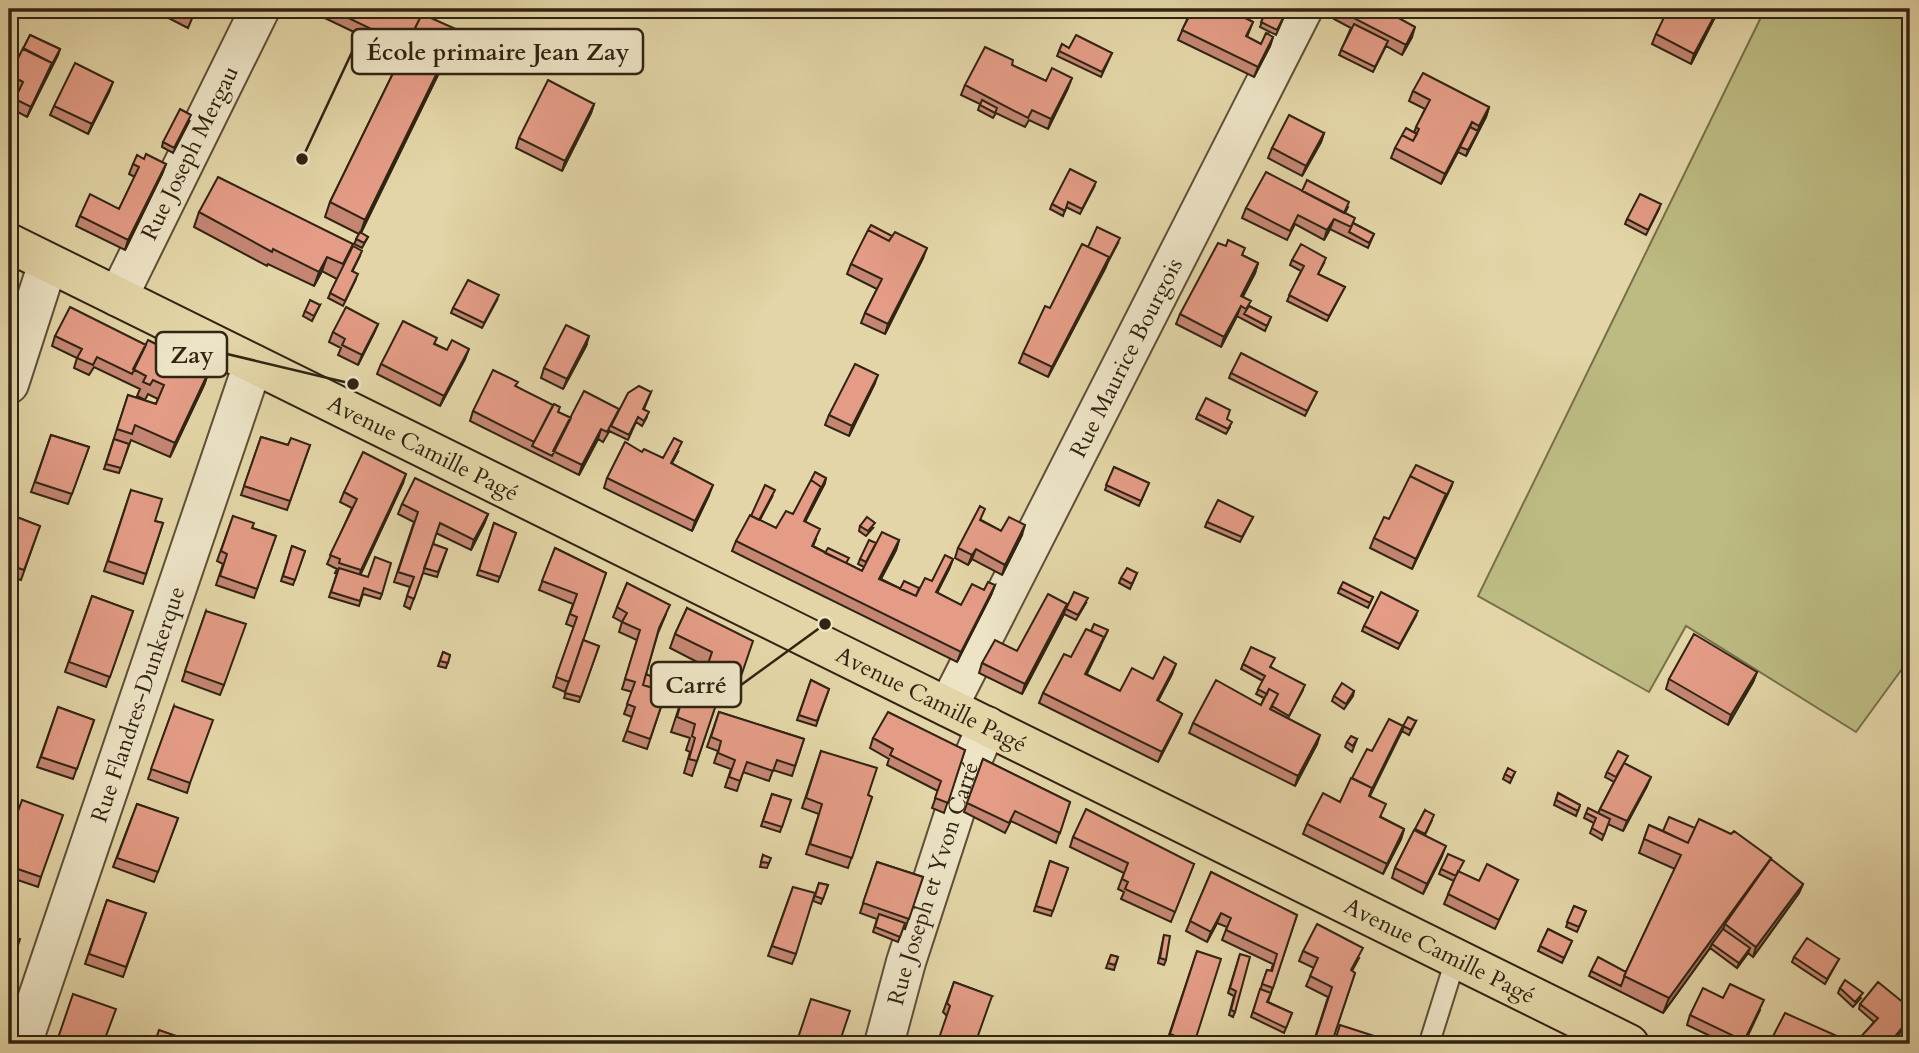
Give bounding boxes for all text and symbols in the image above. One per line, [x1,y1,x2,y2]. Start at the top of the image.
callout: École primaire Jean Zay [352,29,643,74]
text: École primaire Jean Zay [367,36,630,69]
street label: Rue Joseph Mergau [134,60,246,245]
street label: Rue Maurice Bourgois [1062,253,1190,463]
callout: Zay [156,332,227,377]
text: Zay [170,339,214,372]
street label: Avenue Camille Pagé [322,388,524,509]
street label: Rue Flandres-Dunkerque [84,582,192,826]
street label: Avenue Camille Pagé [830,639,1032,760]
callout: Carré [651,662,741,707]
text: Carré [665,669,727,702]
street label: Rue Joseph et Yvon Carré [880,758,986,1008]
street label: Avenue Camille Pagé [1339,890,1540,1011]

